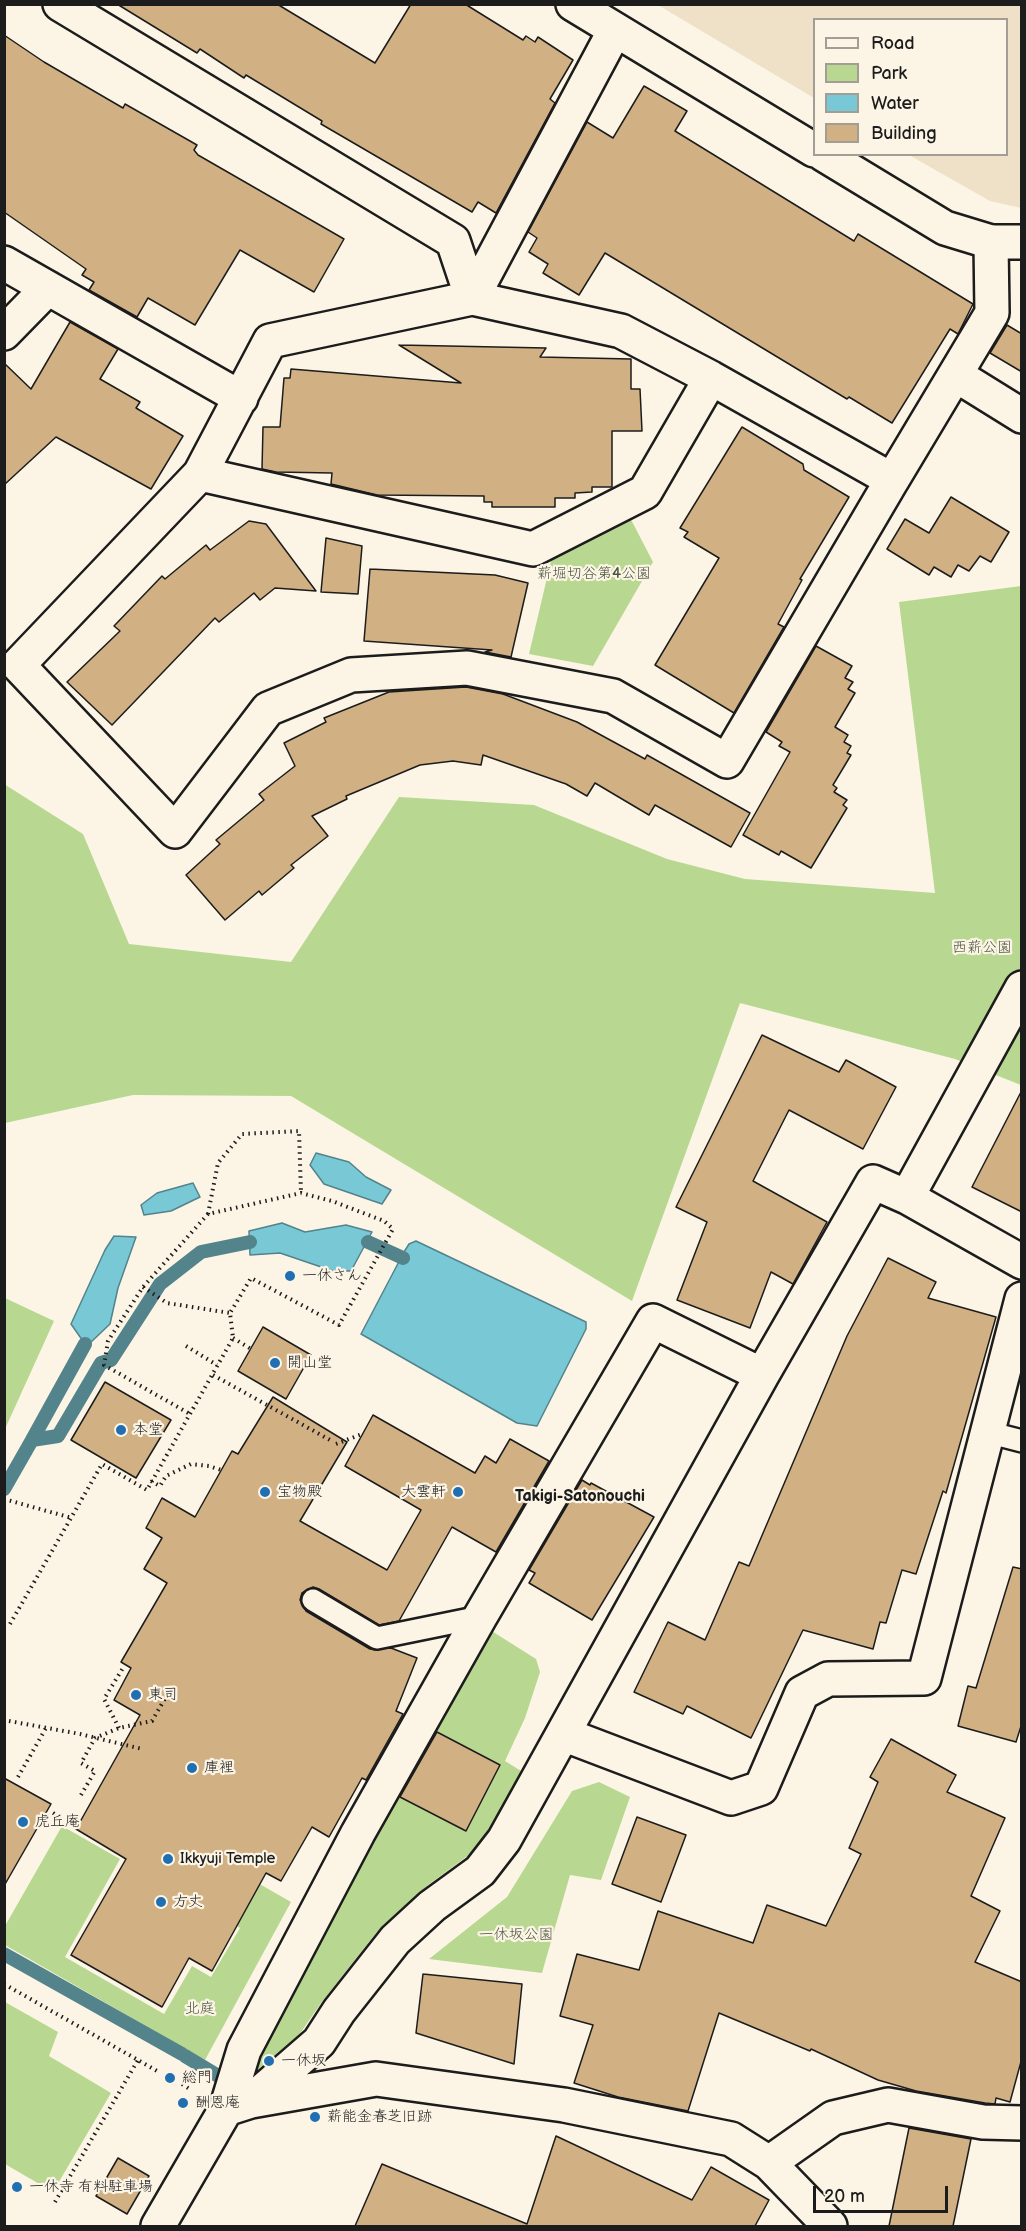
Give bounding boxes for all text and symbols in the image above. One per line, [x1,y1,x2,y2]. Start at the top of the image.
legend [813,18,1008,156]
text: Road [871,33,915,54]
text: Park [871,63,907,84]
text: Water [871,93,919,114]
text: Building [871,123,937,144]
park label: 薪堀切谷第4公園 [537,565,651,583]
park label: 西薪公園 [952,939,1012,957]
place label: 一休さん [302,1267,362,1285]
marker: 一休さん [283,1269,297,1283]
place label: 開山堂 [287,1354,332,1372]
marker: 開山堂 [268,1356,282,1370]
place label: 本堂 [133,1421,163,1439]
marker: 本堂 [114,1423,128,1437]
place label: 宝物殿 [277,1483,322,1501]
place label: 大雲軒 [401,1483,446,1501]
marker: 宝物殿 [258,1485,272,1499]
marker: 大雲軒 [451,1485,465,1499]
district label: Takigi-Satonouchi [515,1487,645,1507]
place label: 東司 [148,1686,178,1704]
marker: 東司 [129,1688,143,1702]
place label: 庫裡 [204,1759,234,1777]
marker: 庫裡 [185,1761,199,1775]
place label: 虎丘庵 [35,1813,80,1831]
marker: 虎丘庵 [16,1815,30,1829]
place label: Ikkyuji Temple [180,1850,275,1868]
marker: Ikkyuji Temple [161,1852,175,1866]
place label: 方丈 [173,1893,203,1911]
marker: 方丈 [154,1895,168,1909]
park label: 一休坂公園 [479,1926,553,1944]
park label: 北庭 [185,2000,215,2018]
place label: 一休坂 [281,2052,326,2070]
marker: 一休坂 [262,2054,276,2068]
place label: 総門 [182,2069,212,2087]
marker: 総門 [163,2071,177,2085]
place label: 酬恩庵 [195,2094,240,2112]
marker: 酬恩庵 [176,2096,190,2110]
place label: 薪能金春芝旧跡 [327,2108,432,2126]
marker: 薪能金春芝旧跡 [308,2110,322,2124]
scale bar [816,2174,951,2212]
place label: 一休寺 有料駐車場 [29,2178,153,2196]
marker: 一休寺 有料駐車場 [10,2180,24,2194]
text: 20 m [824,2186,865,2207]

